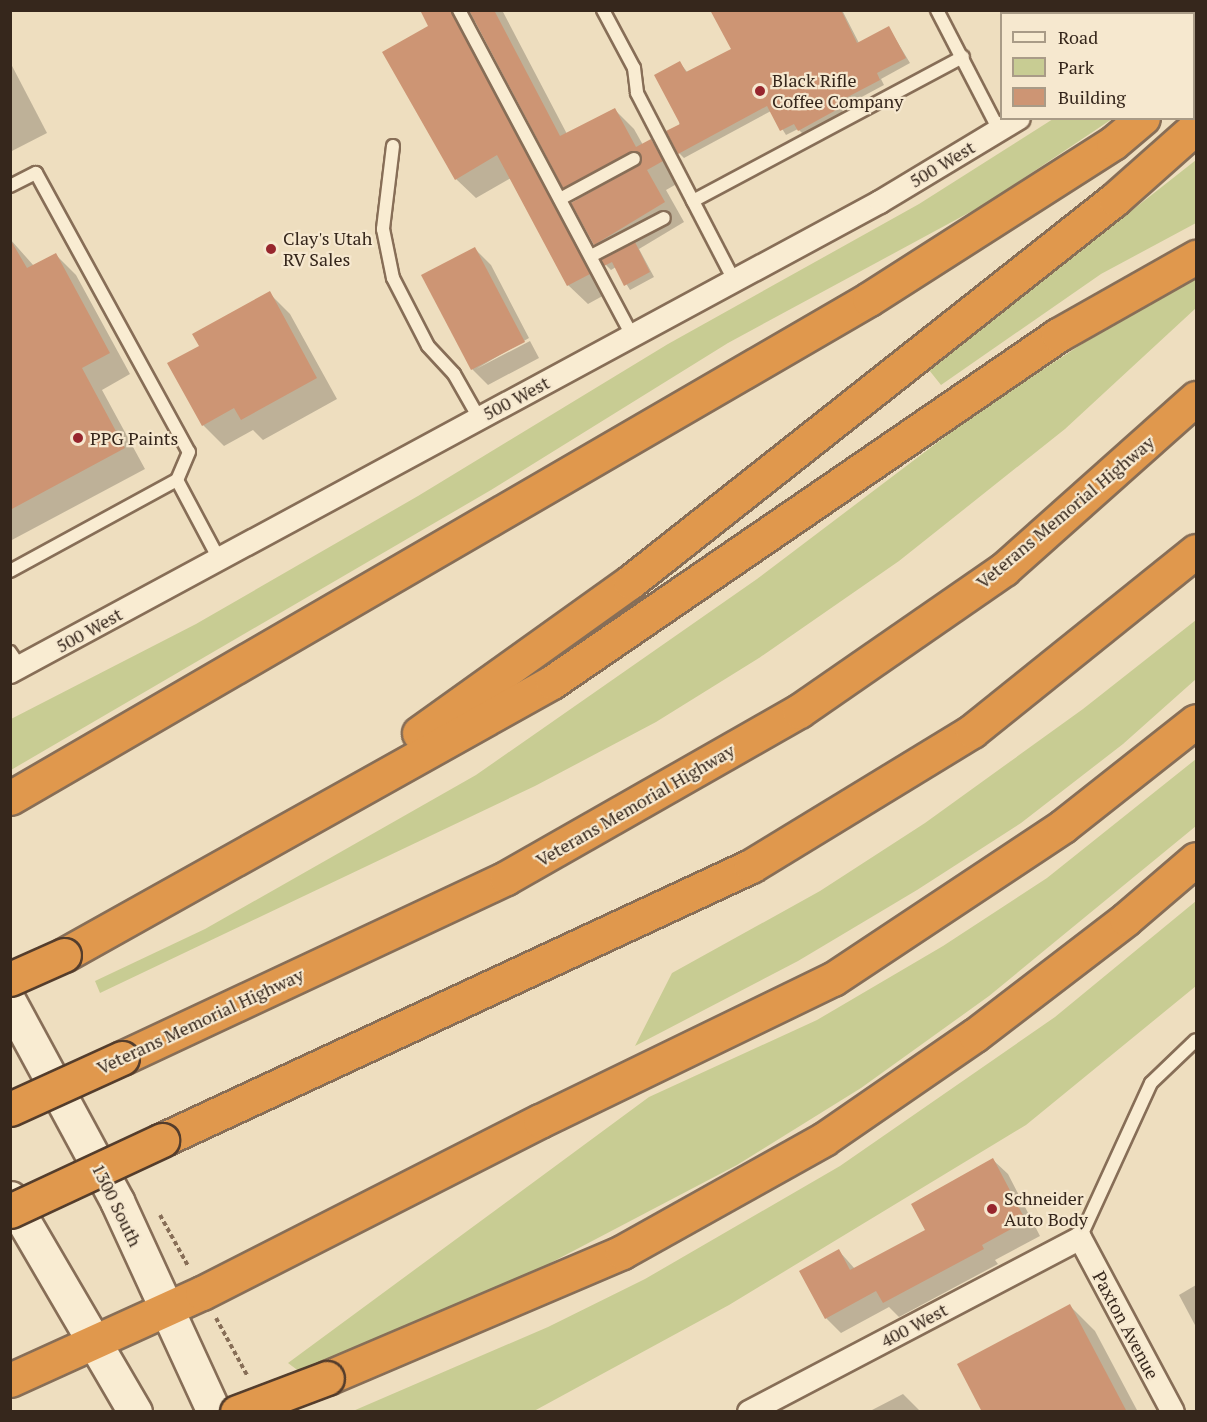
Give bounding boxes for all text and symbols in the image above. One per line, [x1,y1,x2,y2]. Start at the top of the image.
legend [1000,12,1195,120]
text: Road [1058,25,1098,49]
text: Park [1058,55,1094,79]
place label: Black Rifle Coffee Company [772,70,903,112]
marker: Black Rifle Coffee Company [753,84,767,98]
text: Building [1058,85,1126,109]
street label: 500 West [905,136,979,192]
place label: Clay's Utah RV Sales [283,228,372,270]
marker: Clay's Utah RV Sales [264,242,278,256]
street label: 500 West [479,371,553,425]
place label: PPG Paints [90,427,178,449]
marker: PPG Paints [71,431,85,445]
street label: Veterans Memorial Highway [972,431,1158,593]
street label: 500 West [52,603,126,657]
street label: Veterans Memorial Highway [532,739,738,871]
street label: Veterans Memorial Highway [93,964,307,1078]
street label: 1300 South [88,1160,146,1250]
place label: Schneider Auto Body [1004,1188,1088,1230]
marker: Schneider Auto Body [985,1202,999,1216]
street label: Paxton Avenue [1088,1267,1164,1383]
street label: 400 West [877,1298,951,1352]

